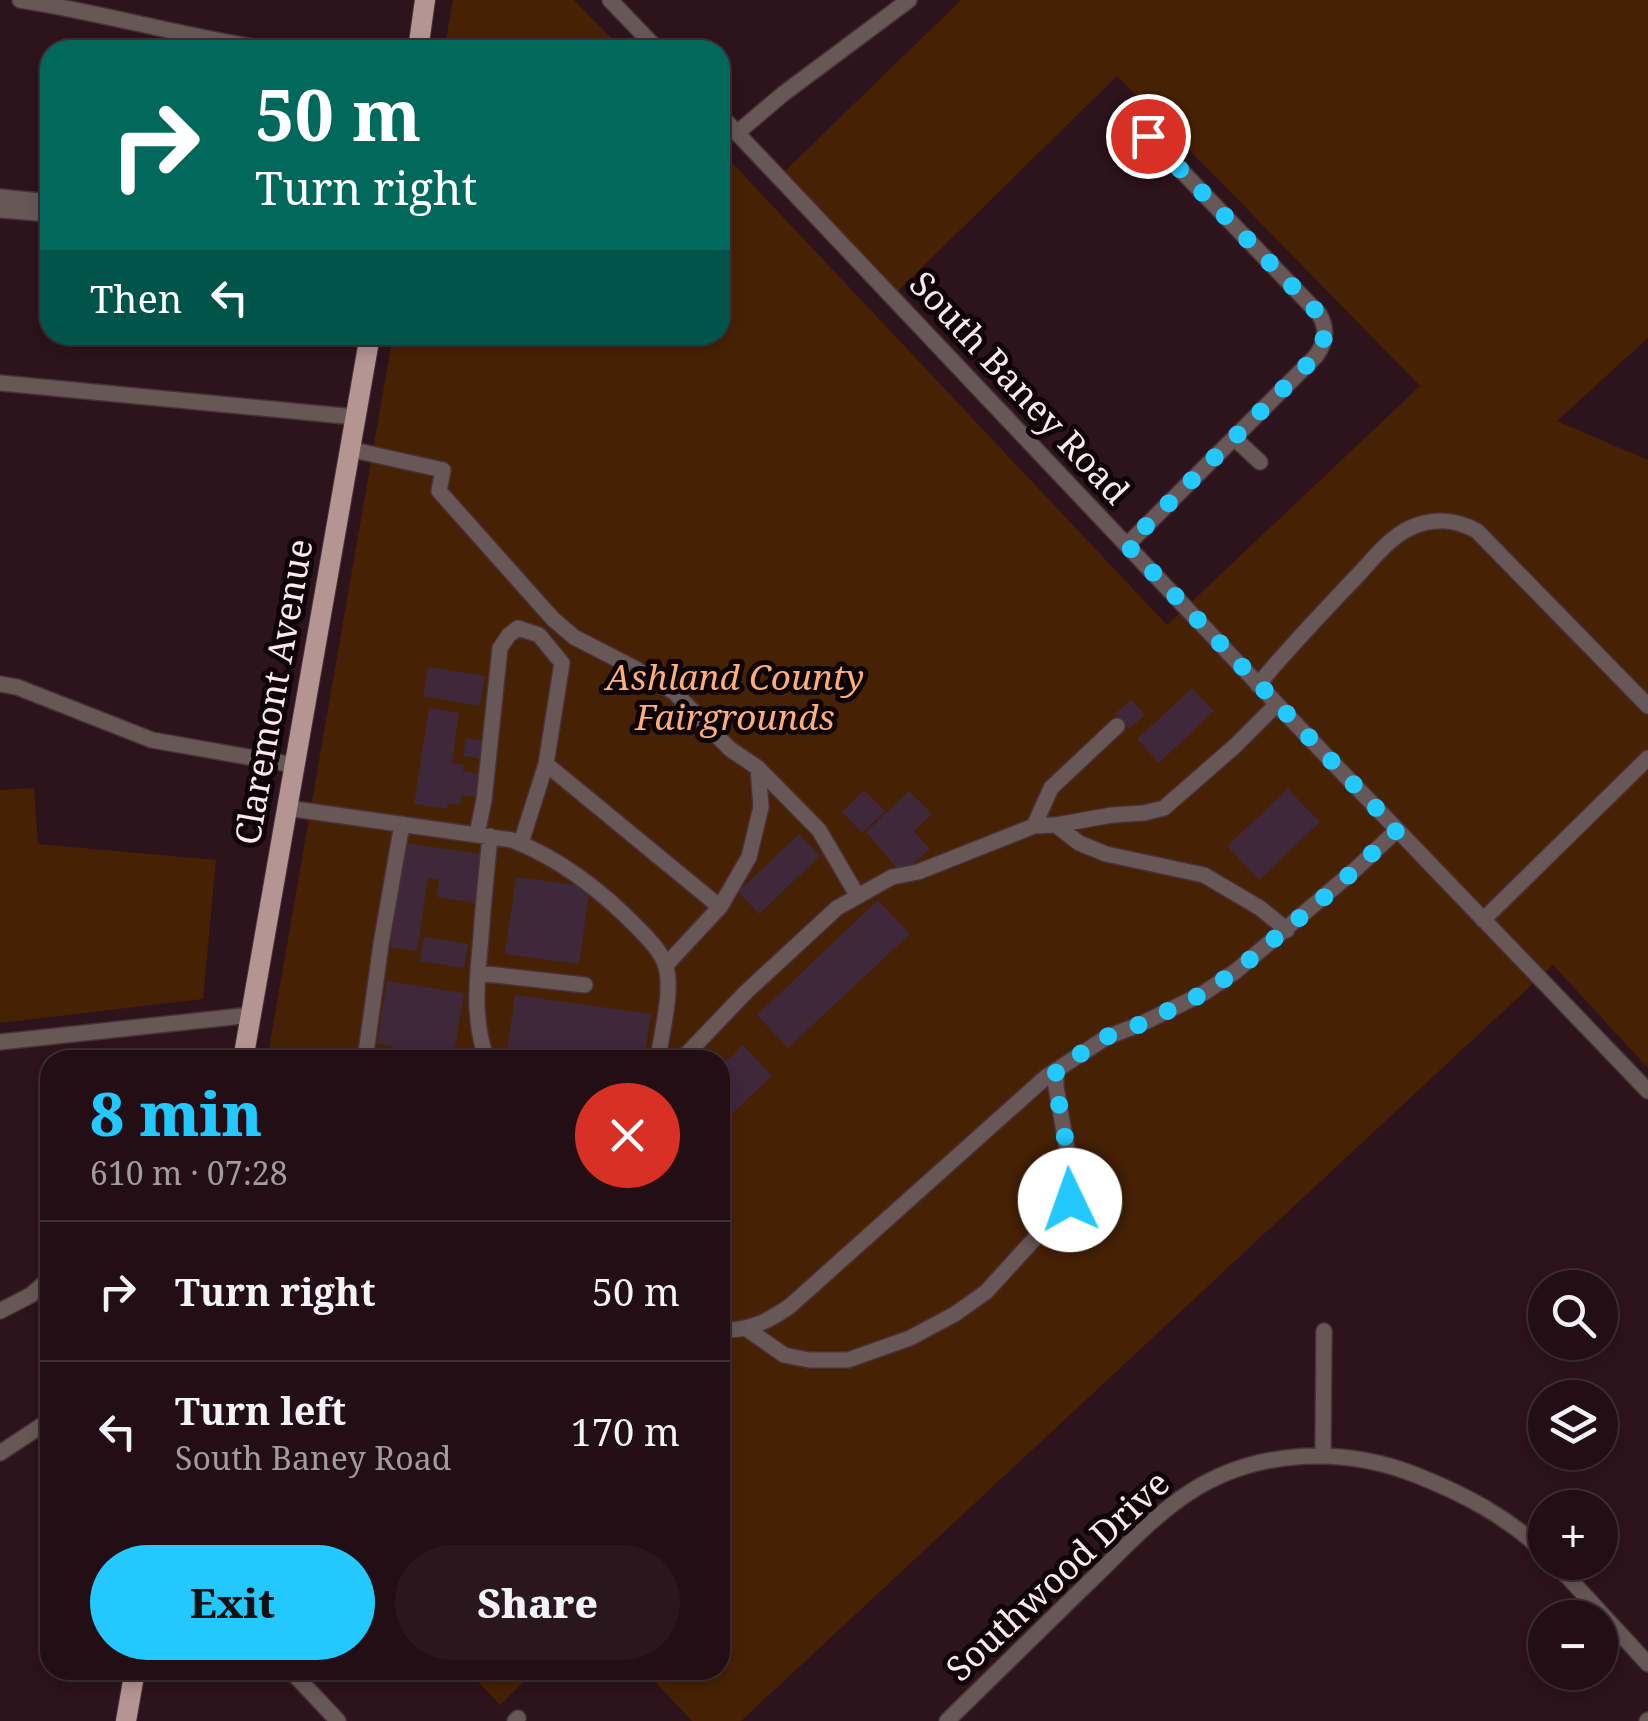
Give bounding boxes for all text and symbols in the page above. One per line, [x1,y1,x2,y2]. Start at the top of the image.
text: 50 m [255,66,421,162]
icon: right [90,80,220,210]
pin [1106,94,1191,179]
icon: arrive [1121,109,1176,164]
text: Turn right [255,157,477,218]
street label: South Baney Road [900,260,1140,514]
icon: left [202,270,257,325]
text: Then [90,272,182,324]
street label: Claremont Avenue [222,535,323,848]
park label: Ashland County Fairgrounds [604,653,864,740]
text: 8 min [90,1072,262,1154]
button: close [575,1083,680,1188]
position arrow [1018,1148,1122,1252]
text: 610 m · 07:28 [90,1151,288,1194]
icon: right [90,1264,145,1319]
text: Turn right [175,1265,376,1317]
text: 50 m [592,1265,680,1317]
map controls [1528,1270,1618,1690]
button: search [1528,1270,1618,1360]
button: layers [1528,1380,1618,1470]
text: Turn left [175,1384,346,1436]
icon: left [90,1404,145,1459]
text: 170 m [570,1405,680,1457]
text: South Baney Road [175,1436,451,1479]
street label: Southwood Drive [935,1459,1179,1691]
button: + [1528,1490,1618,1580]
button: Exit [90,1545,375,1660]
button: Share [395,1545,680,1660]
button: − [1528,1600,1618,1690]

